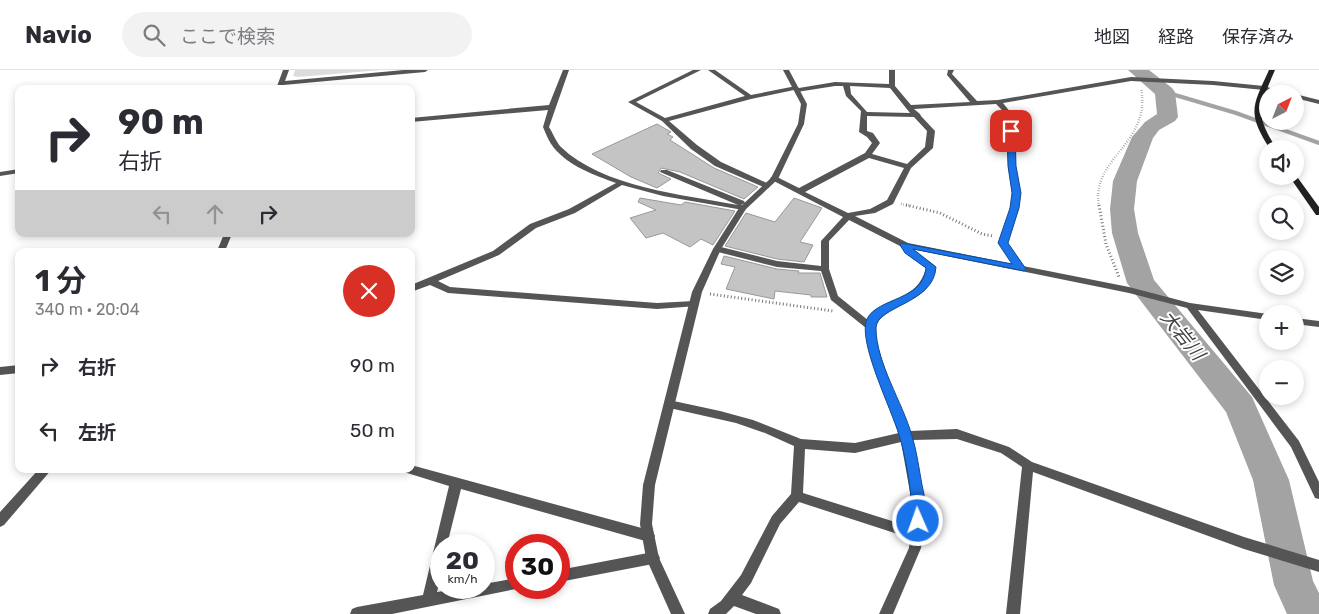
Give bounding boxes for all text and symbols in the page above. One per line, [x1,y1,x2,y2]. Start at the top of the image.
search box [122,12,472,57]
text: Navio [25,21,92,49]
icon: search [140,21,168,49]
text: ここで検索 [180,25,275,48]
text: 地図 [1094,26,1130,48]
text: 経路 [1158,26,1194,48]
text: 保存済み [1222,26,1294,48]
north arrow [1259,85,1304,130]
map controls [1259,85,1304,405]
text: 90 m [118,101,204,143]
icon: right [35,105,100,170]
pin [990,110,1032,152]
icon: arrive [997,117,1025,145]
button: sound [1259,140,1304,185]
text: 右折 [118,148,162,175]
button: search [1259,195,1304,240]
icon: left [148,200,176,228]
icon: ahead [201,200,229,228]
icon: right [254,200,282,228]
button: layers [1259,250,1304,295]
text: 1 分 [35,263,86,299]
button: close [343,265,395,317]
text: 340 m · 20:04 [35,300,140,319]
button: + [1259,305,1304,350]
water label: 大岩川 [1156,306,1211,366]
icon: right [35,352,63,380]
text: 90 m [350,354,395,377]
text: 右折 [78,356,116,379]
button: − [1259,360,1304,405]
icon: left [35,417,63,445]
text: 50 m [350,419,395,442]
text: 左折 [78,421,116,444]
position arrow [891,494,943,546]
speed limit sign: 30 [505,534,570,599]
text: 20 [446,546,479,575]
text: km/h [448,572,477,586]

